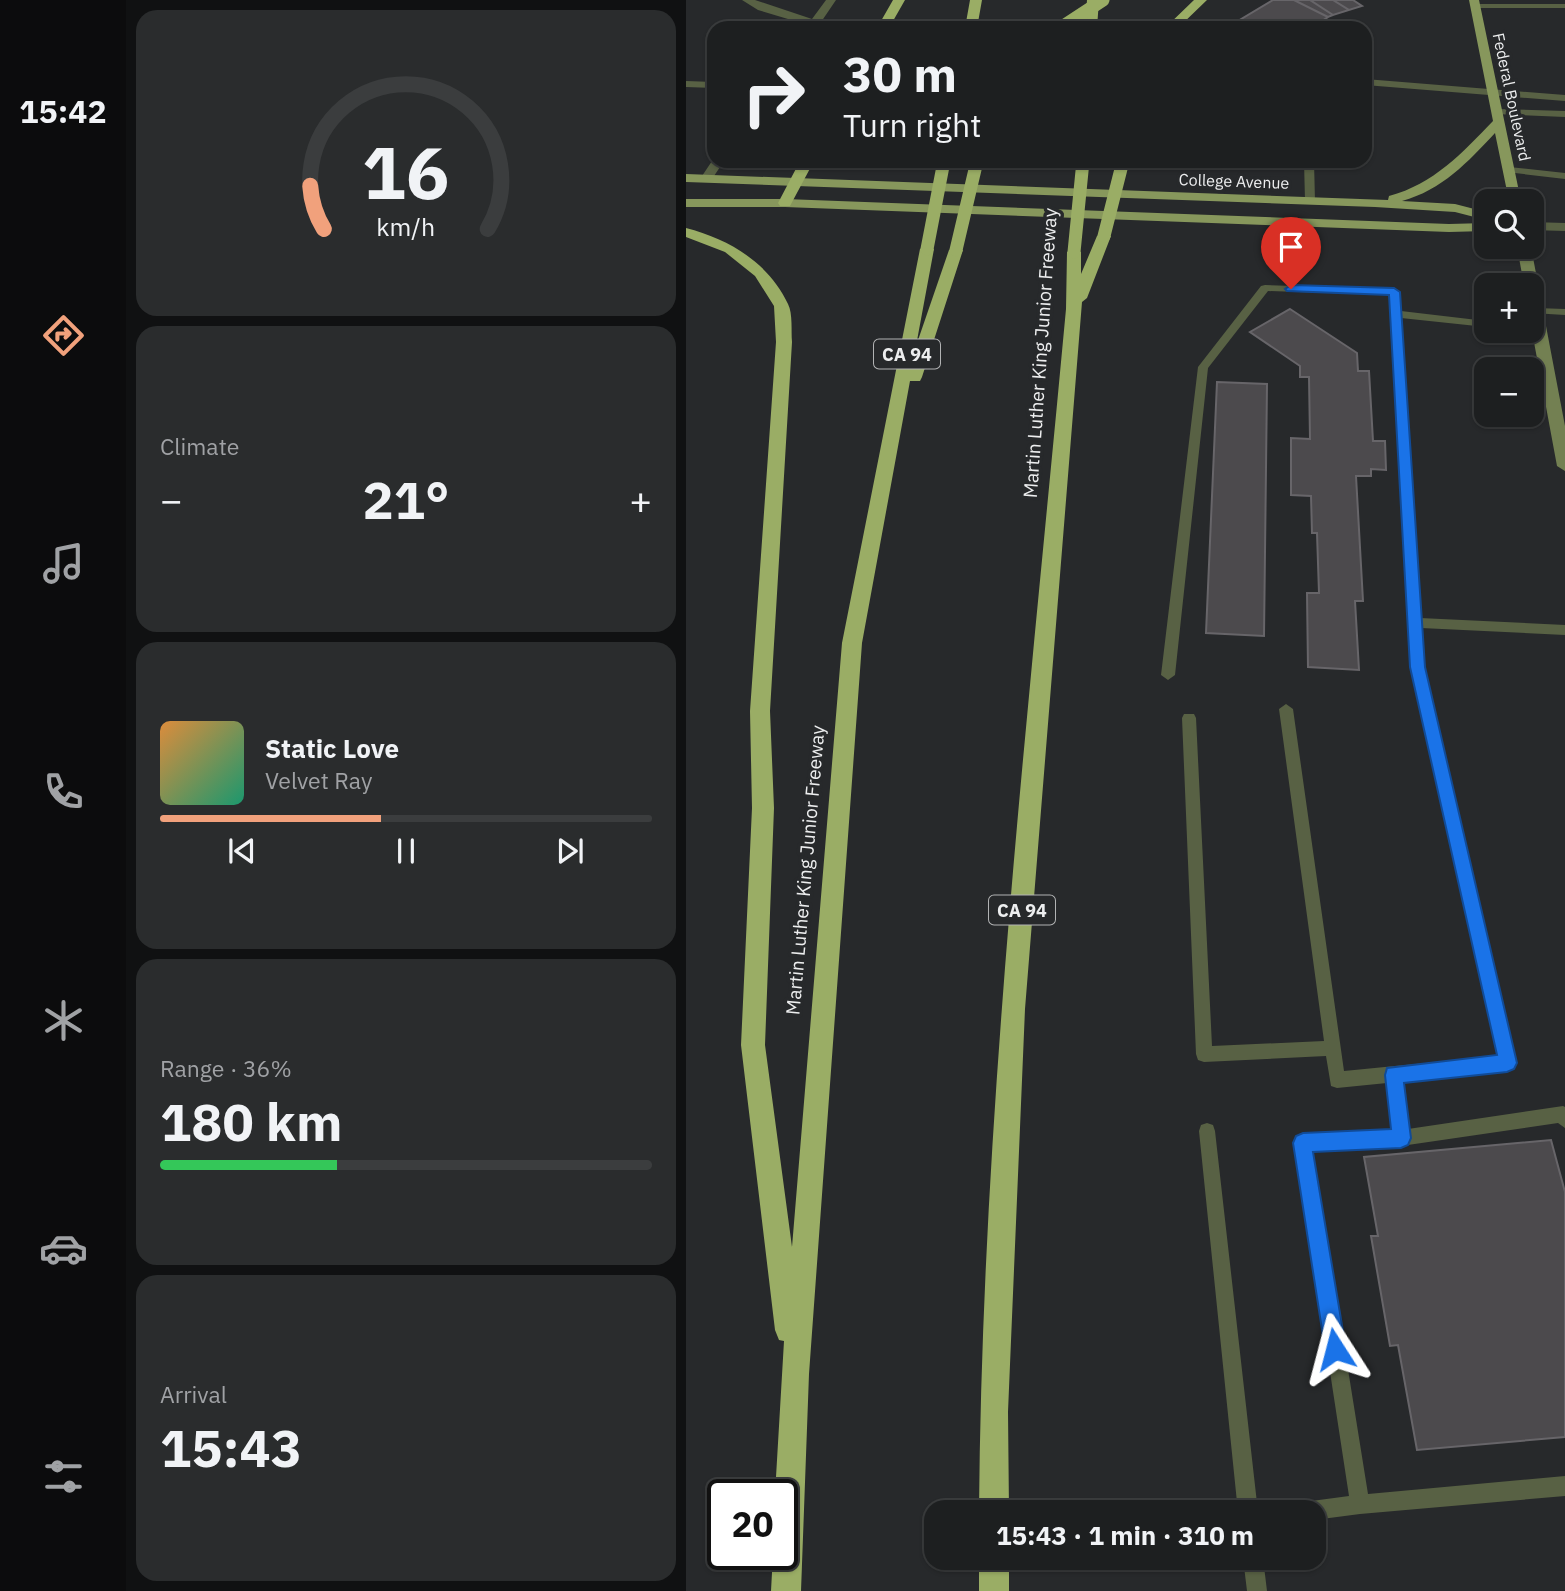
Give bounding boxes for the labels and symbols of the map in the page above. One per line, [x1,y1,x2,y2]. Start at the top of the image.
street label: Federal Boulevard [1489,31,1535,163]
street label: College Avenue [1178,169,1290,193]
street label: Martin Luther King Junior Freeway [1018,207,1062,499]
pin [1261,217,1321,289]
road number: CA 94 [874,340,940,368]
street label: Martin Luther King Junior Freeway [780,724,830,1016]
road number: CA 94 [989,896,1055,925]
position arrow [1298,1312,1372,1386]
speed limit sign: 20 [707,1479,798,1570]

